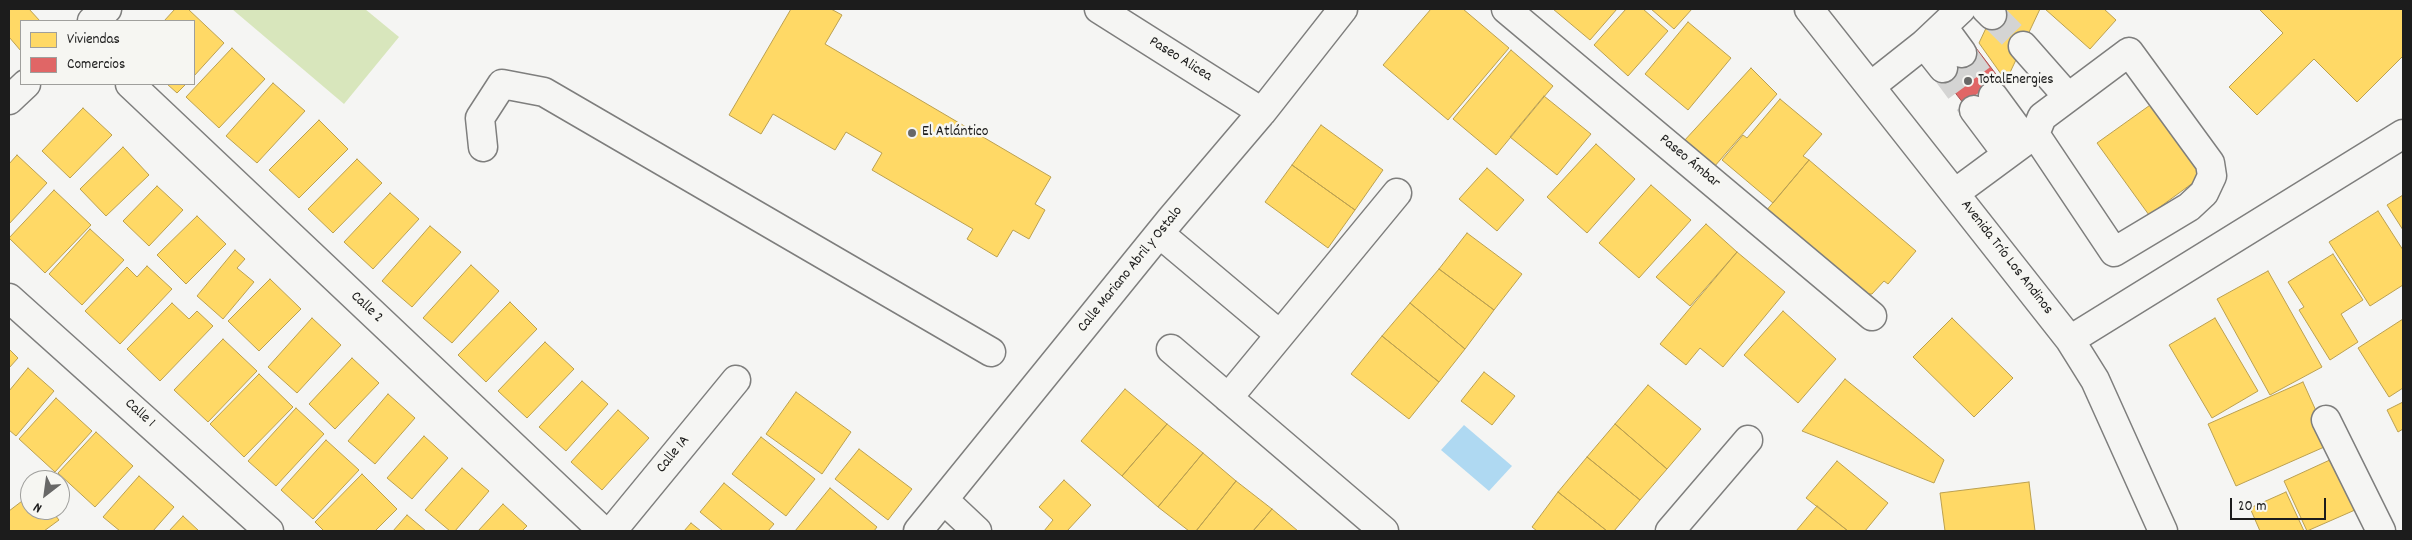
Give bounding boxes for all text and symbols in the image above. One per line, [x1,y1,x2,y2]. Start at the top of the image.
legend [20,20,195,85]
text: Viviendas [67,29,120,51]
street label: Paseo Alicea [1145,34,1215,86]
text: Comercios [67,54,125,76]
place label: TotalEnergies [1978,72,2054,90]
marker: TotalEnergies [1962,75,1974,87]
place label: El Atlántico [922,124,989,142]
marker: El Atlántico [906,127,918,139]
street label: Paseo Ámbar [1655,131,1723,193]
street label: Avenida Trío Los Andinos [1956,197,2056,319]
street label: Calle Mariano Abril y Ostalo [1075,203,1187,337]
street label: Calle 2 [346,288,386,328]
street label: Calle 1 [120,396,158,432]
street label: Calle 1A [653,433,695,477]
north arrow [20,470,70,520]
scale bar [2232,488,2328,520]
text: 20 m [2238,496,2266,518]
text: N [30,497,46,518]

